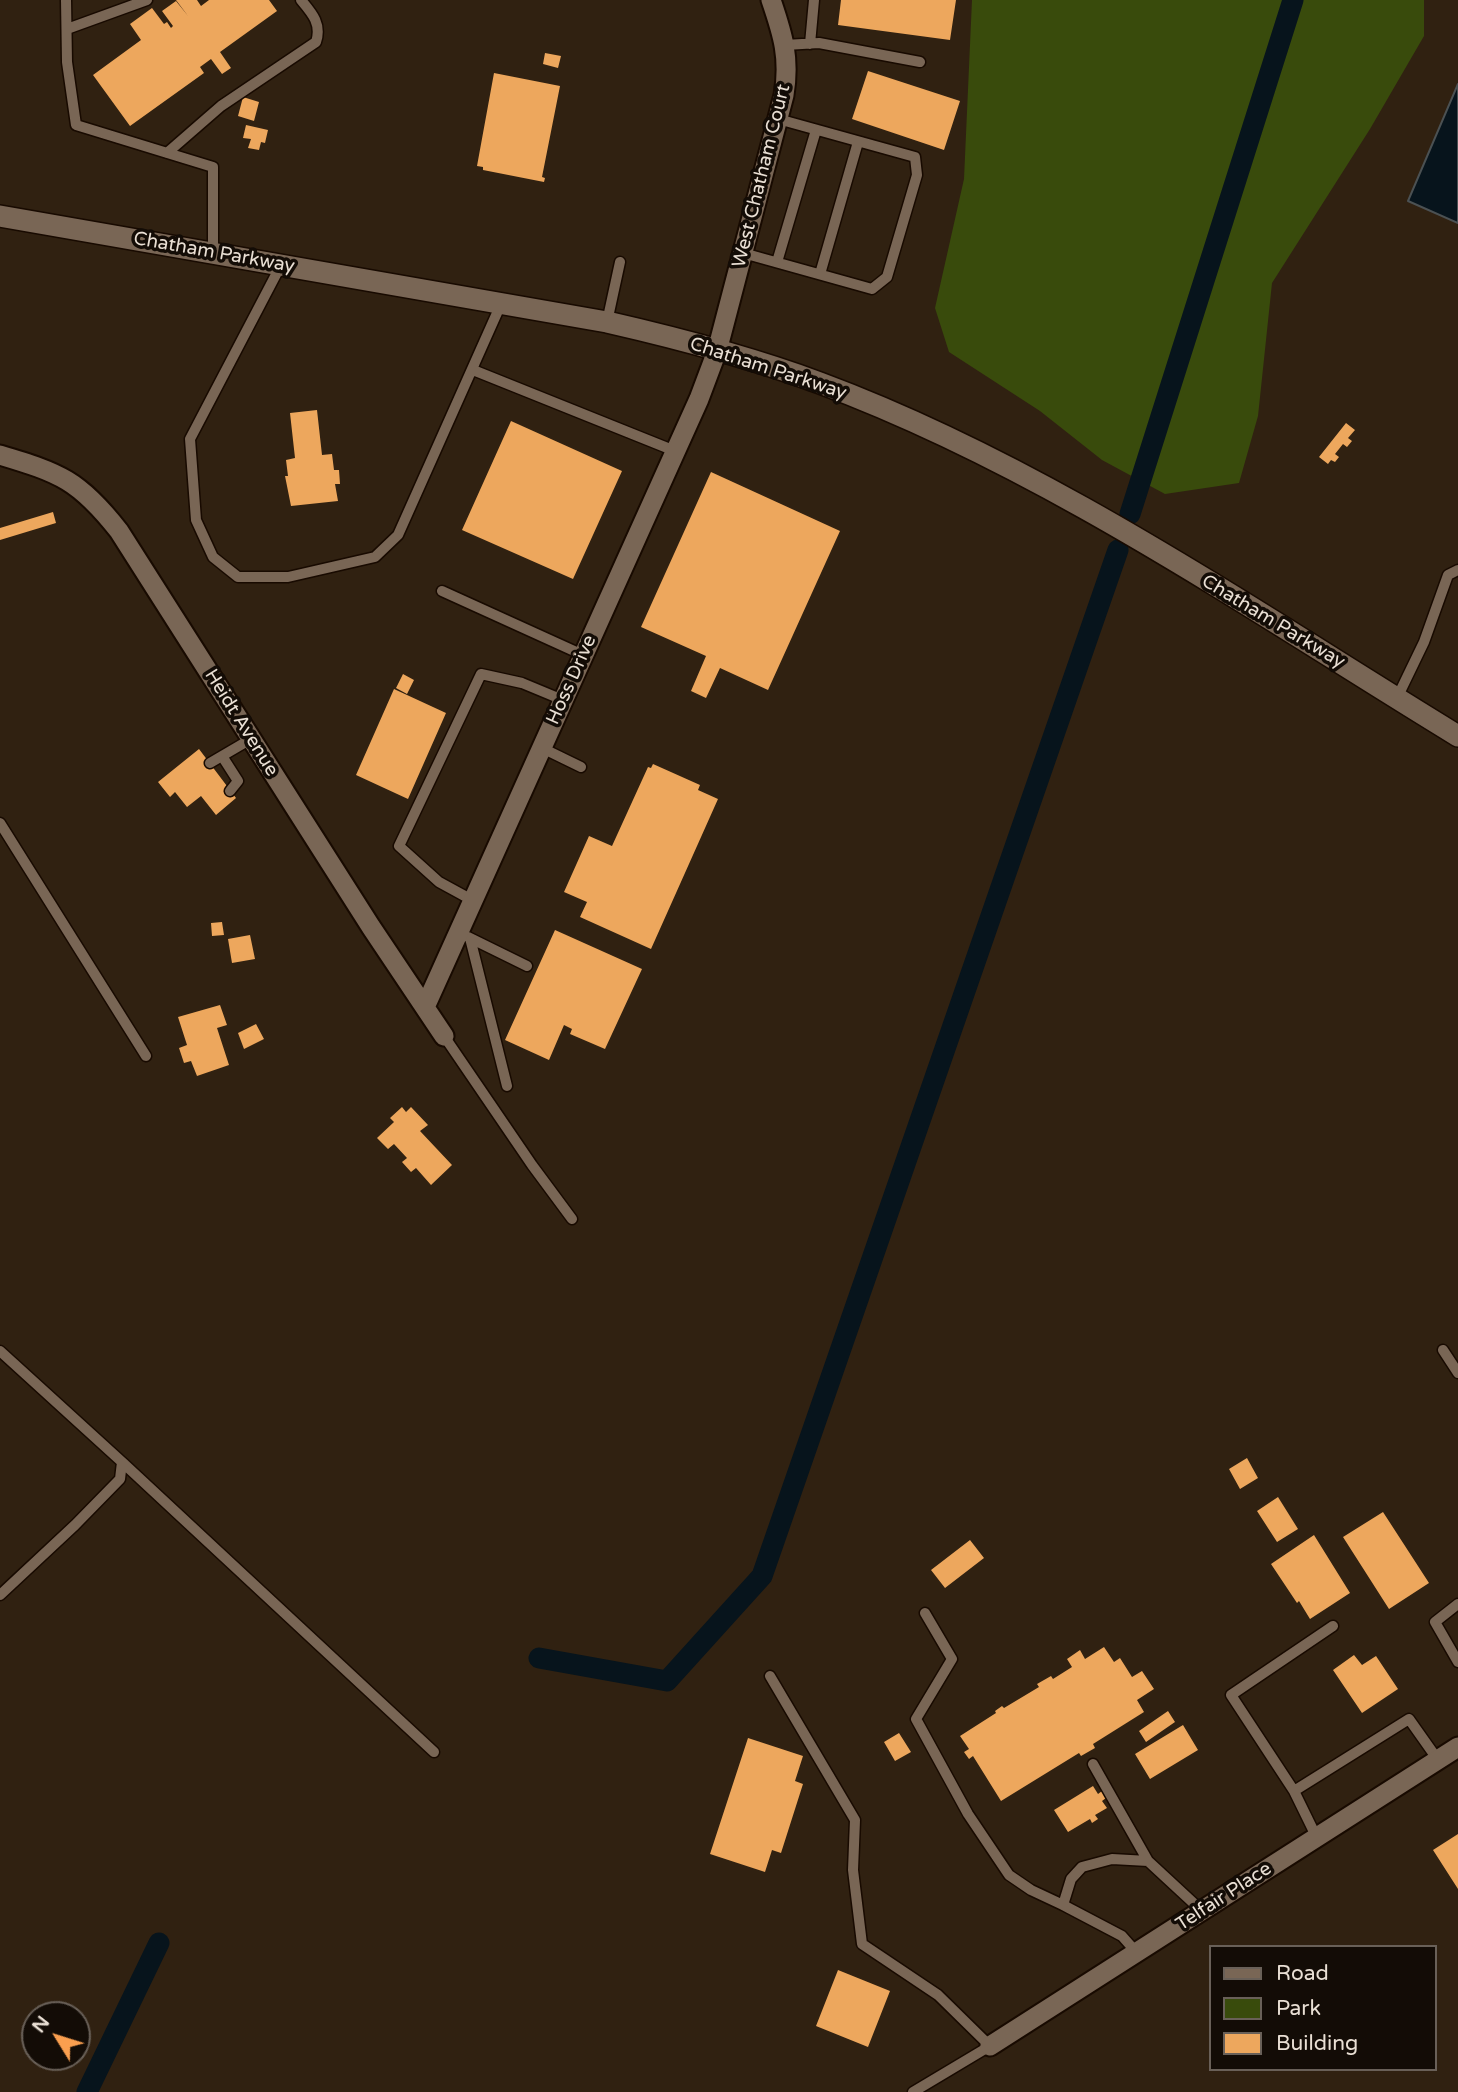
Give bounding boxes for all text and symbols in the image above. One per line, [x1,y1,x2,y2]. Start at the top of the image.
street label: West Chatham Court [728,82,796,270]
street label: Chatham Parkway [132,228,296,278]
street label: Chatham Parkway [687,333,849,405]
street label: Chatham Parkway [1197,570,1349,674]
street label: Hoss Drive [542,632,602,728]
street label: Heidt Avenue [199,665,283,781]
street label: Telfair Place [1172,1858,1276,1936]
legend [1210,1945,1437,2071]
text: Road [1276,1961,1329,1986]
text: Park [1276,1996,1321,2021]
north arrow [21,2001,91,2071]
text: N [28,2012,54,2037]
text: Building [1276,2031,1358,2056]

